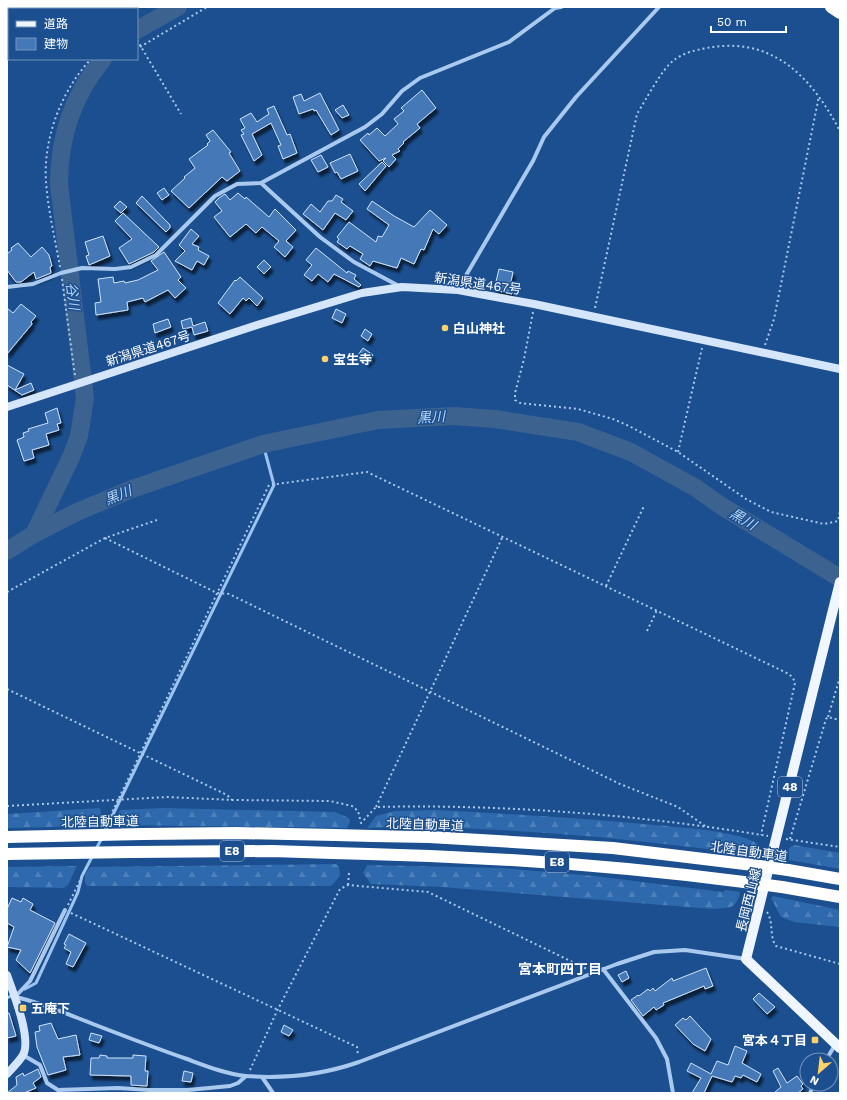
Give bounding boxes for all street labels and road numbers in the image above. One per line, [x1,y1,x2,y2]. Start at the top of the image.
street label: 新潟県道467号 [433,270,523,297]
street label: 新潟県道467号 [104,328,192,369]
road number: 48 [778,777,802,797]
street label: 北陸自動車道 [61,813,139,830]
street label: 北陸自動車道 [386,816,464,833]
street label: 北陸自動車道 [709,839,789,864]
road number: E8 [220,841,244,861]
road number: E8 [545,852,569,872]
street label: 長岡西山線 [733,867,764,933]

